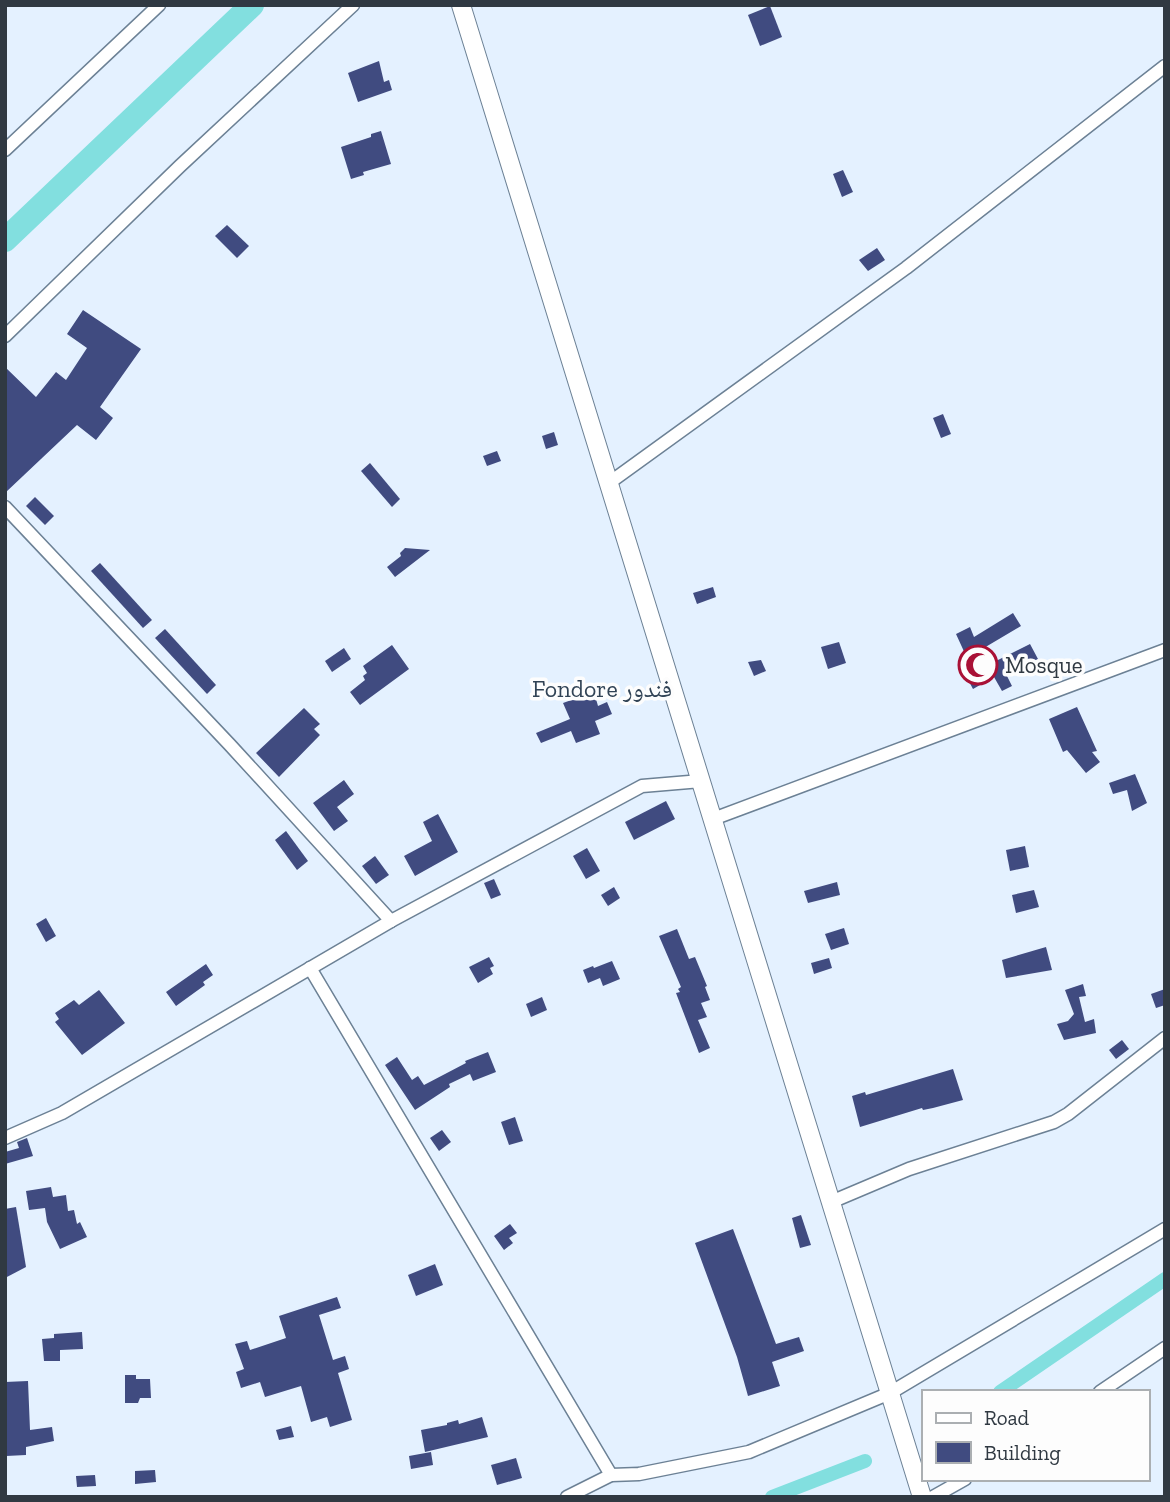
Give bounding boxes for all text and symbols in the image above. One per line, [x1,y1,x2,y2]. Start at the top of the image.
mosque icon: Mosque [957,644,999,686]
place label: Mosque [1005,651,1083,679]
district label: Fondore فندور [532,674,672,703]
legend [922,1390,1149,1481]
text: Road [984,1405,1030,1430]
text: Building [984,1440,1061,1465]

